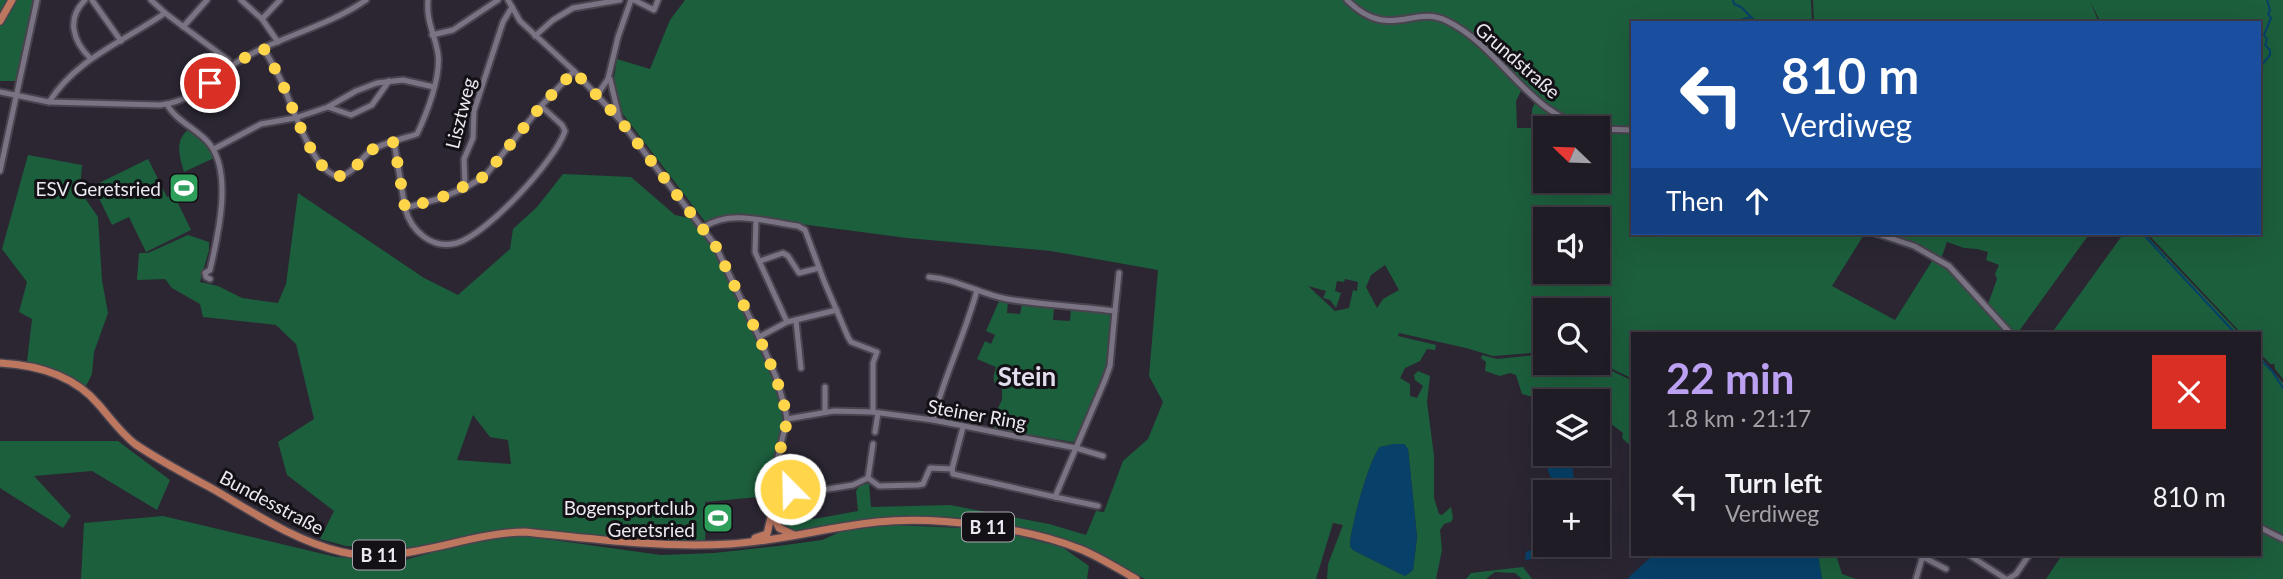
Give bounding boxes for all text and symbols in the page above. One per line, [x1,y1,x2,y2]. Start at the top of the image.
street label: Grundstraße [1471,17,1565,103]
text: 810 m [1781,46,1919,104]
icon: left [1666,49,1757,140]
pin [180,53,240,113]
icon: arrive [191,64,229,102]
street label: Lisztweg [440,75,480,151]
text: Verdiweg [1781,105,1912,144]
north arrow [1533,116,1610,192]
map controls [1533,116,1610,557]
sports icon: ESV Geretsried [167,171,201,205]
place label: ESV Geretsried [35,177,161,200]
icon: ahead [1738,182,1776,220]
text: Then [1666,185,1724,217]
button: sound [1533,207,1610,284]
button: search [1533,298,1610,375]
text: 22 min [1666,353,1794,403]
button: close [2152,355,2226,429]
district label: Stein [998,360,1056,392]
button: layers [1533,389,1610,466]
street label: Steiner Ring [926,394,1028,434]
text: 1.8 km · 21:17 [1666,404,1811,432]
position arrow [753,452,827,526]
street label: Bundesstraße [216,465,328,539]
text: Turn left [1725,467,1822,499]
icon: left [1666,478,1704,516]
button: + [1533,480,1610,557]
text: 810 m [2153,481,2226,513]
place label: Bogensportclub Geretsried [564,496,695,541]
text: Verdiweg [1725,499,1819,527]
sports icon: Bogensportclub Geretsried [701,501,735,535]
road number: B 11 [962,512,1014,542]
road number: B 11 [353,540,405,570]

